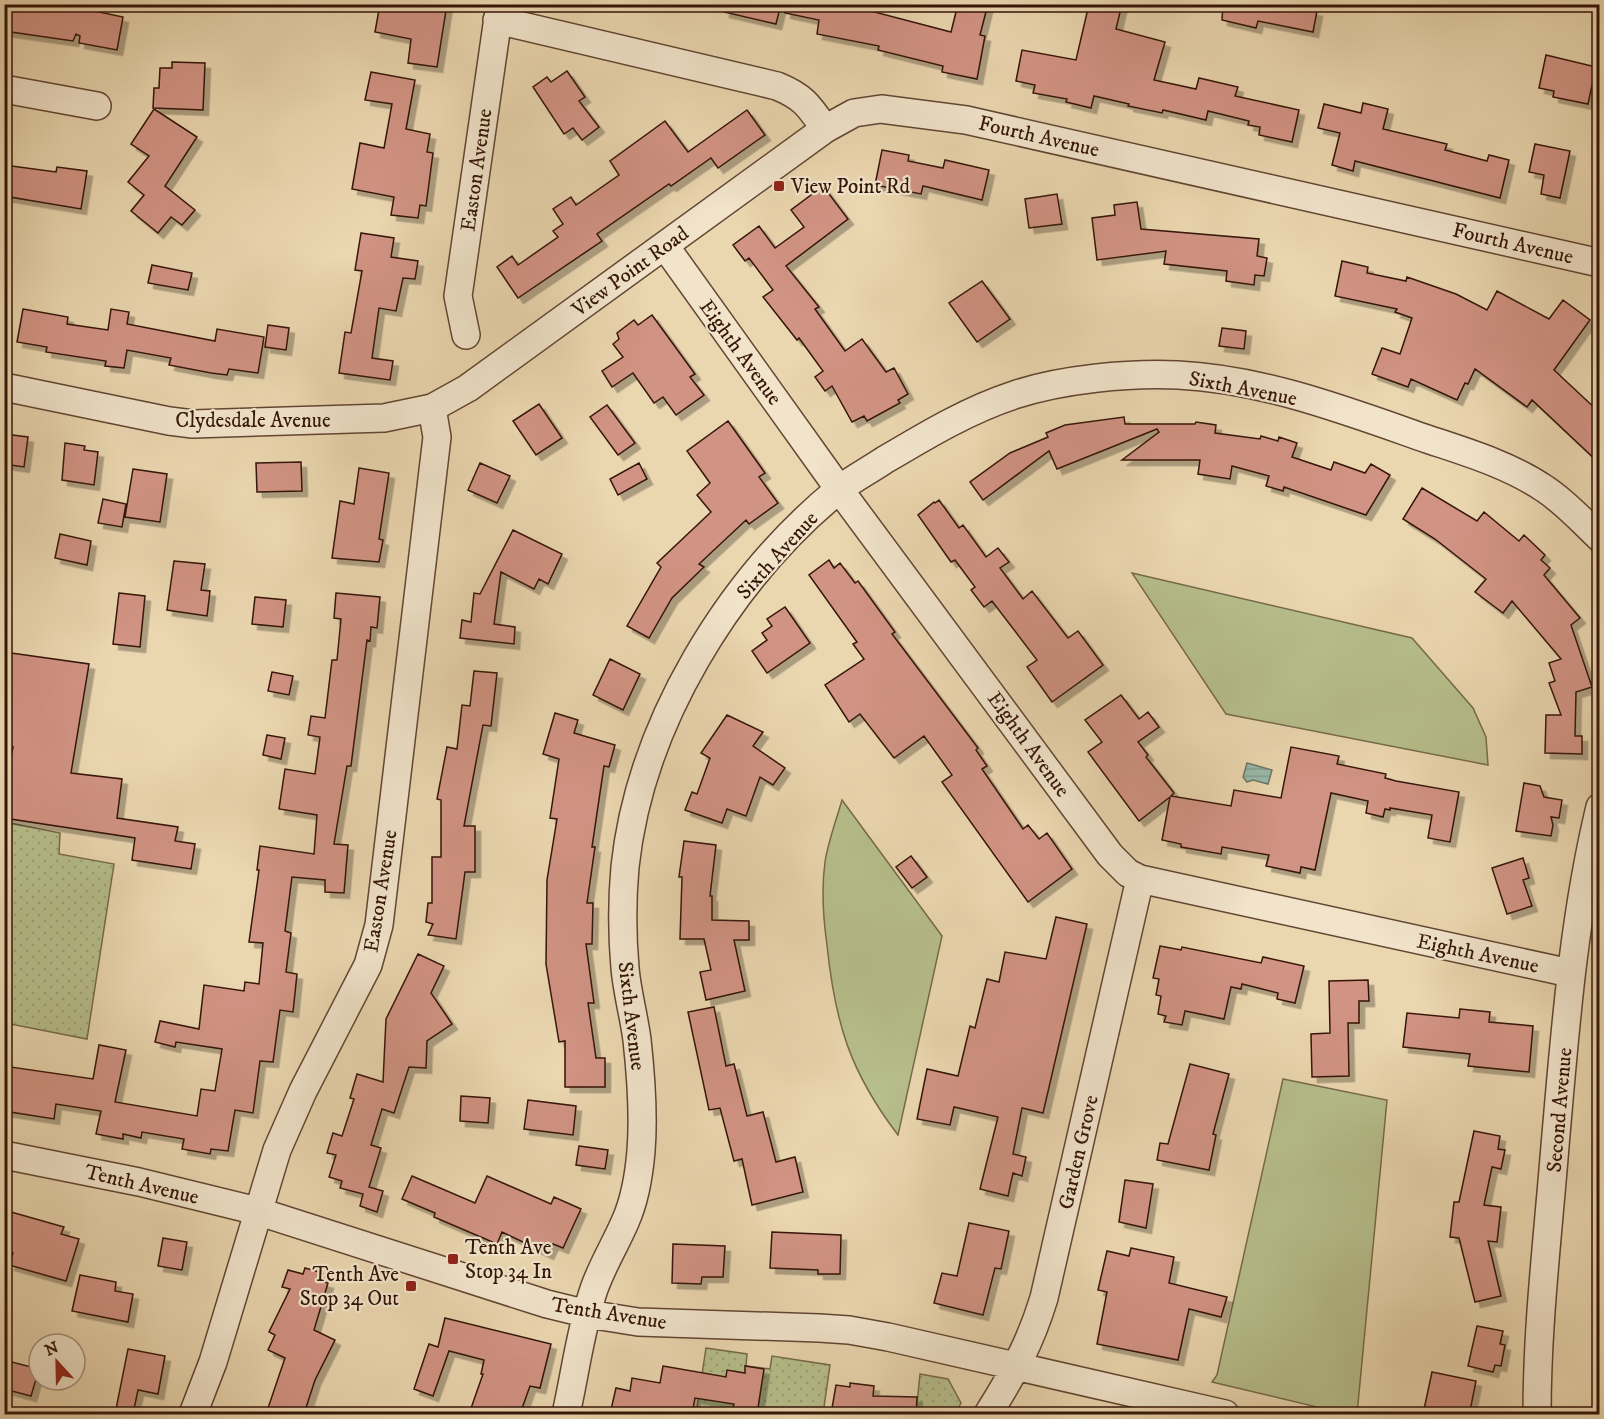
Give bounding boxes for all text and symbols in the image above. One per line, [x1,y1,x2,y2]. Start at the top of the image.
street label: Easton Avenue [456,107,499,233]
street label: Fourth Avenue [976,110,1102,164]
place label: View Point Rd [790,174,911,200]
marker: View Point Rd [772,179,786,193]
street label: Fourth Avenue [1450,217,1576,271]
street label: View Point Road [566,220,695,324]
street label: Eighth Avenue [693,295,787,411]
street label: Sixth Avenue [1187,366,1299,412]
street label: Clydesdale Avenue [175,408,331,434]
street label: Sixth Avenue [731,506,824,605]
street label: Eighth Avenue [981,687,1075,803]
street label: Easton Avenue [358,828,404,954]
street label: Eighth Avenue [1414,928,1542,980]
street label: Sixth Avenue [611,960,651,1072]
street label: Second Avenue [1542,1046,1578,1174]
street label: Garden Grove [1053,1092,1105,1212]
street label: Tenth Avenue [82,1159,202,1211]
place label: Tenth Ave Stop 34 In [465,1235,552,1285]
marker: Tenth Ave Stop 34 In [446,1252,460,1266]
place label: Tenth Ave Stop 34 Out [300,1262,399,1312]
marker: Tenth Ave Stop 34 Out [404,1279,418,1293]
street label: Tenth Avenue [549,1292,669,1336]
north arrow [27,1332,87,1392]
text: N [42,1337,62,1361]

